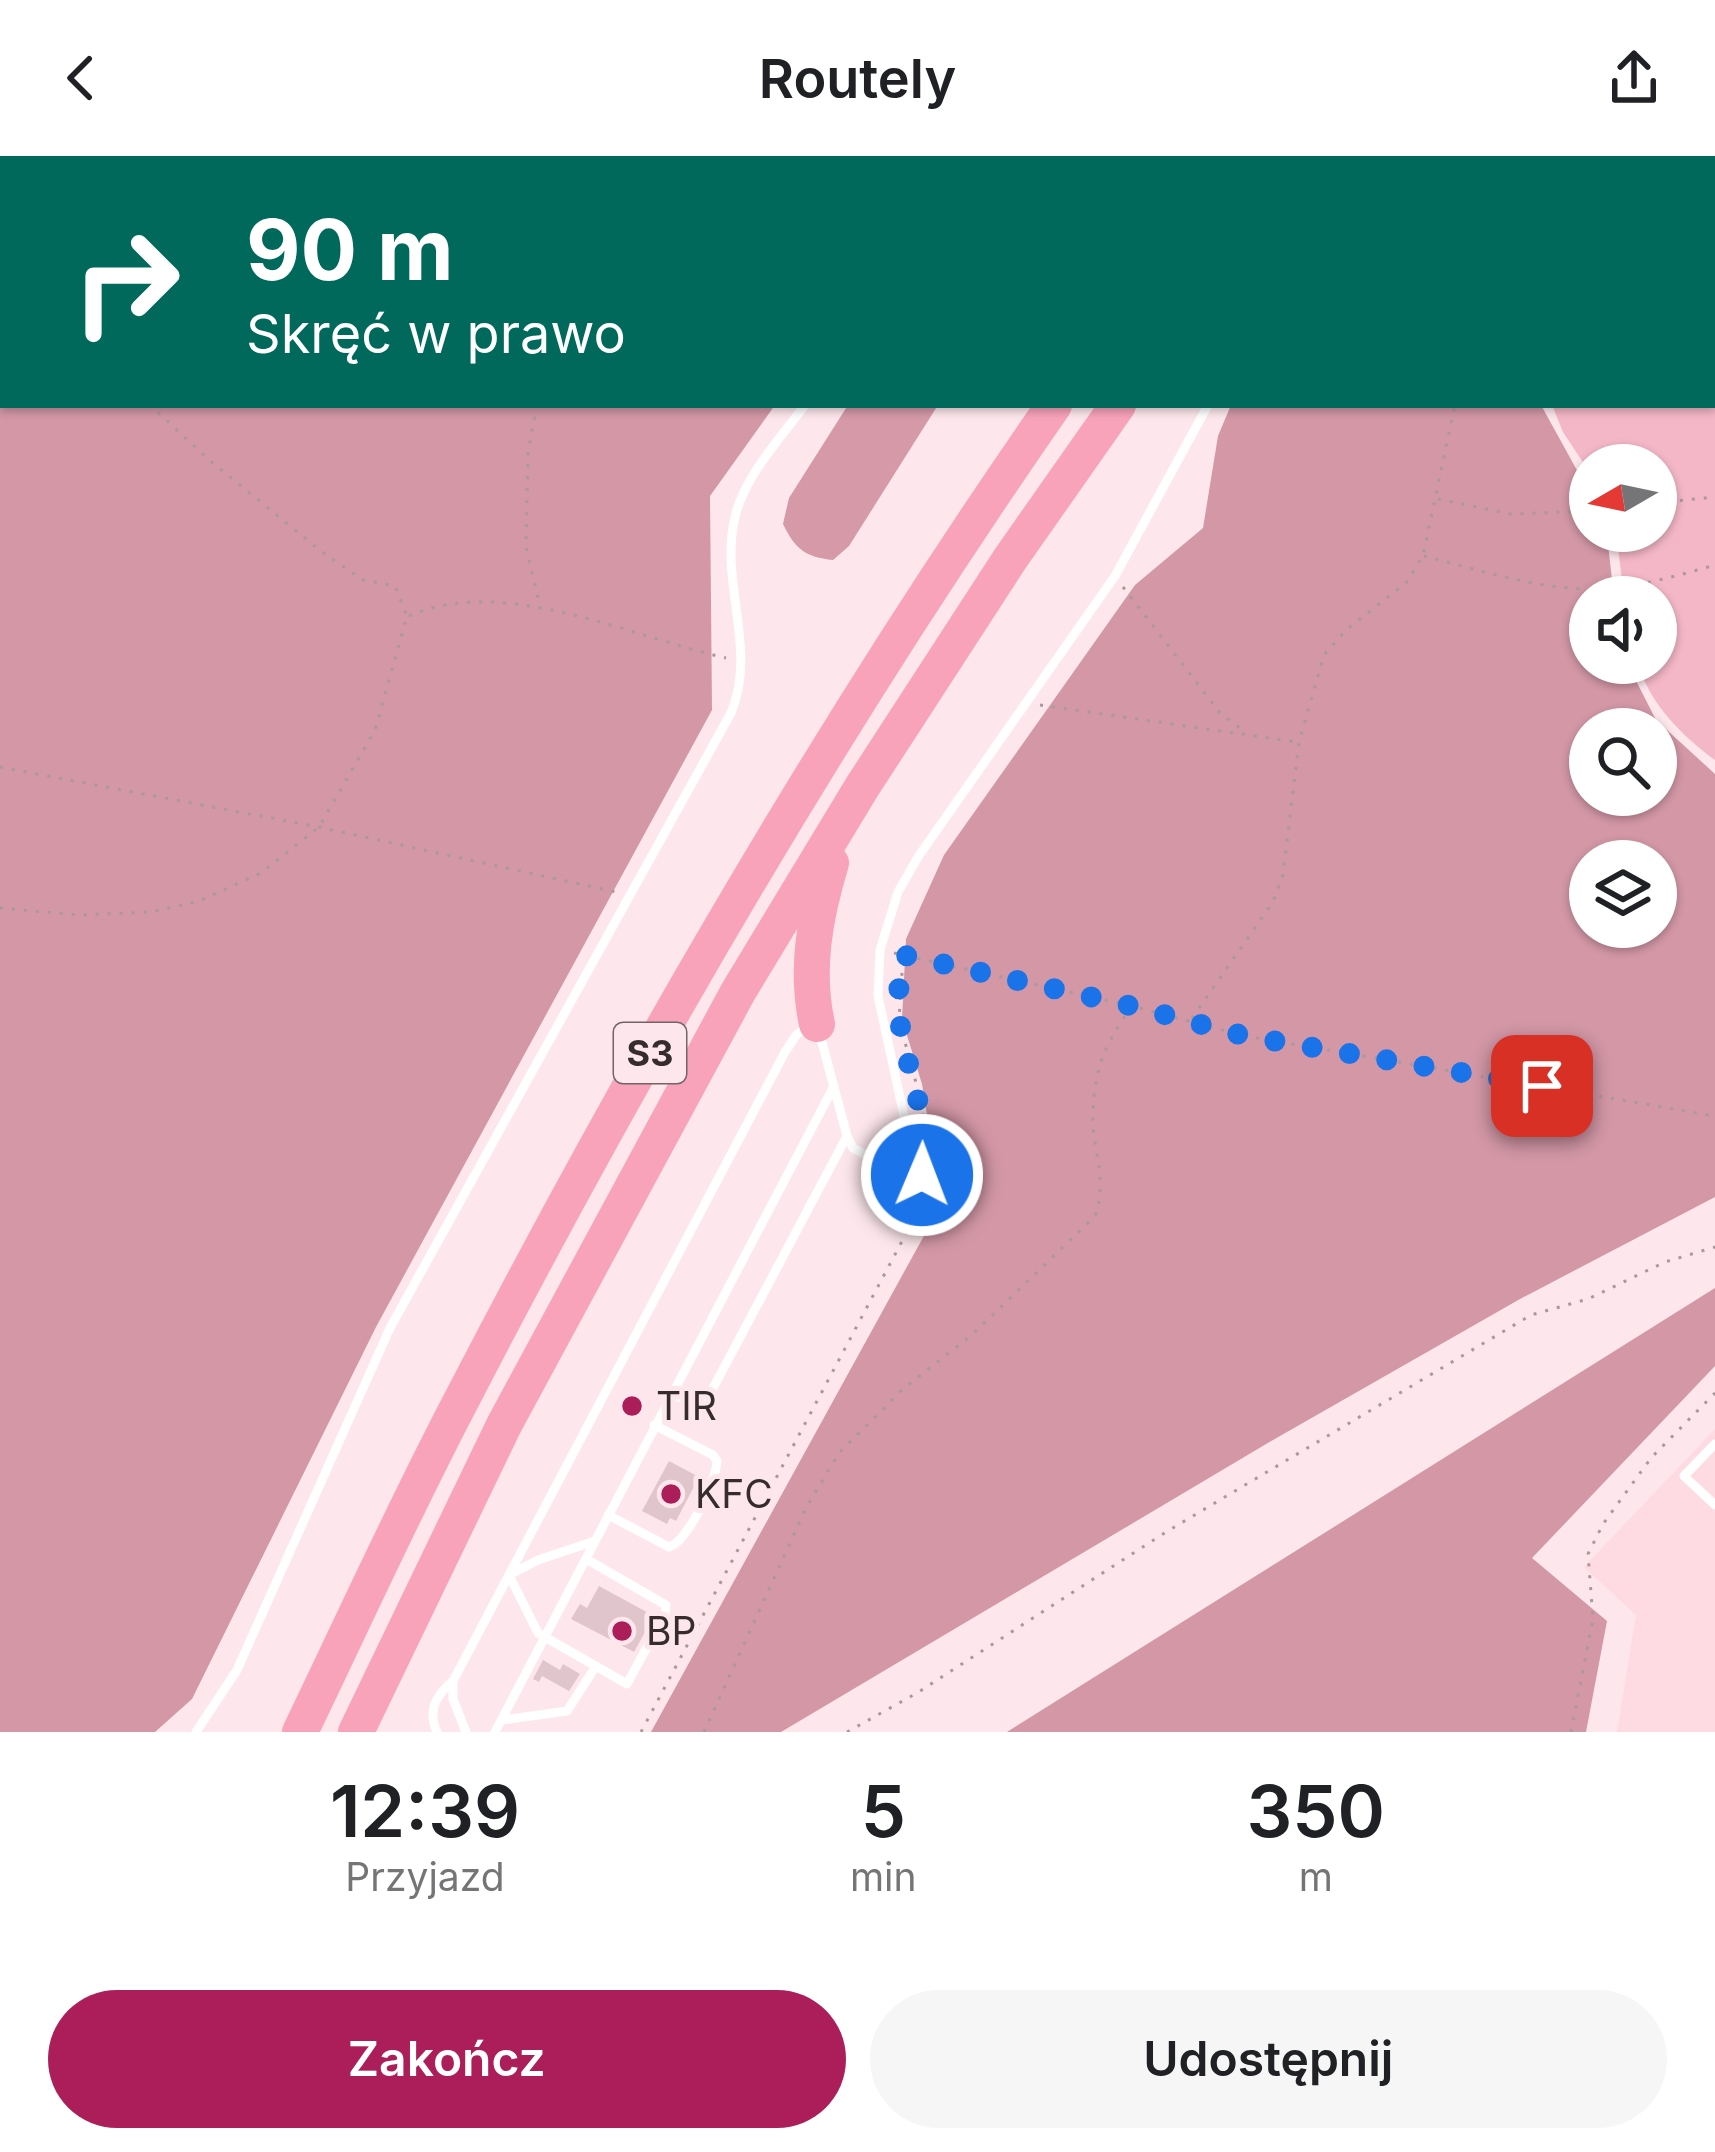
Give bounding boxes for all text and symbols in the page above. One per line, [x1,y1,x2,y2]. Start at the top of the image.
icon: back [48,45,114,111]
icon: share [1601,45,1667,111]
text: Routely [759,46,956,111]
text: 90 m [246,199,454,300]
icon: right [48,204,204,360]
text: Skręć w prawo [246,301,626,366]
north arrow [1569,444,1677,552]
map controls [1569,444,1677,948]
button: sound [1569,576,1677,684]
button: search [1569,708,1677,816]
button: layers [1569,840,1677,948]
road number: S3 [614,1023,686,1083]
pin [1491,1035,1593,1137]
icon: arrive [1509,1053,1575,1119]
position arrow [859,1112,985,1238]
place label: TIR [656,1382,717,1429]
marker: TIR [619,1393,645,1419]
place label: KFC [695,1470,773,1517]
marker: KFC [658,1481,684,1507]
place label: BP [646,1607,696,1654]
marker: BP [609,1618,635,1644]
text: 12:39 [330,1767,520,1854]
text: 5 [861,1767,906,1854]
text: 350 [1247,1767,1385,1854]
text: Przyjazd [345,1853,505,1900]
text: min [850,1853,917,1900]
text: m [1299,1853,1333,1900]
button: Zakończ [48,1990,846,2128]
button: Udostępnij [870,1990,1667,2128]

